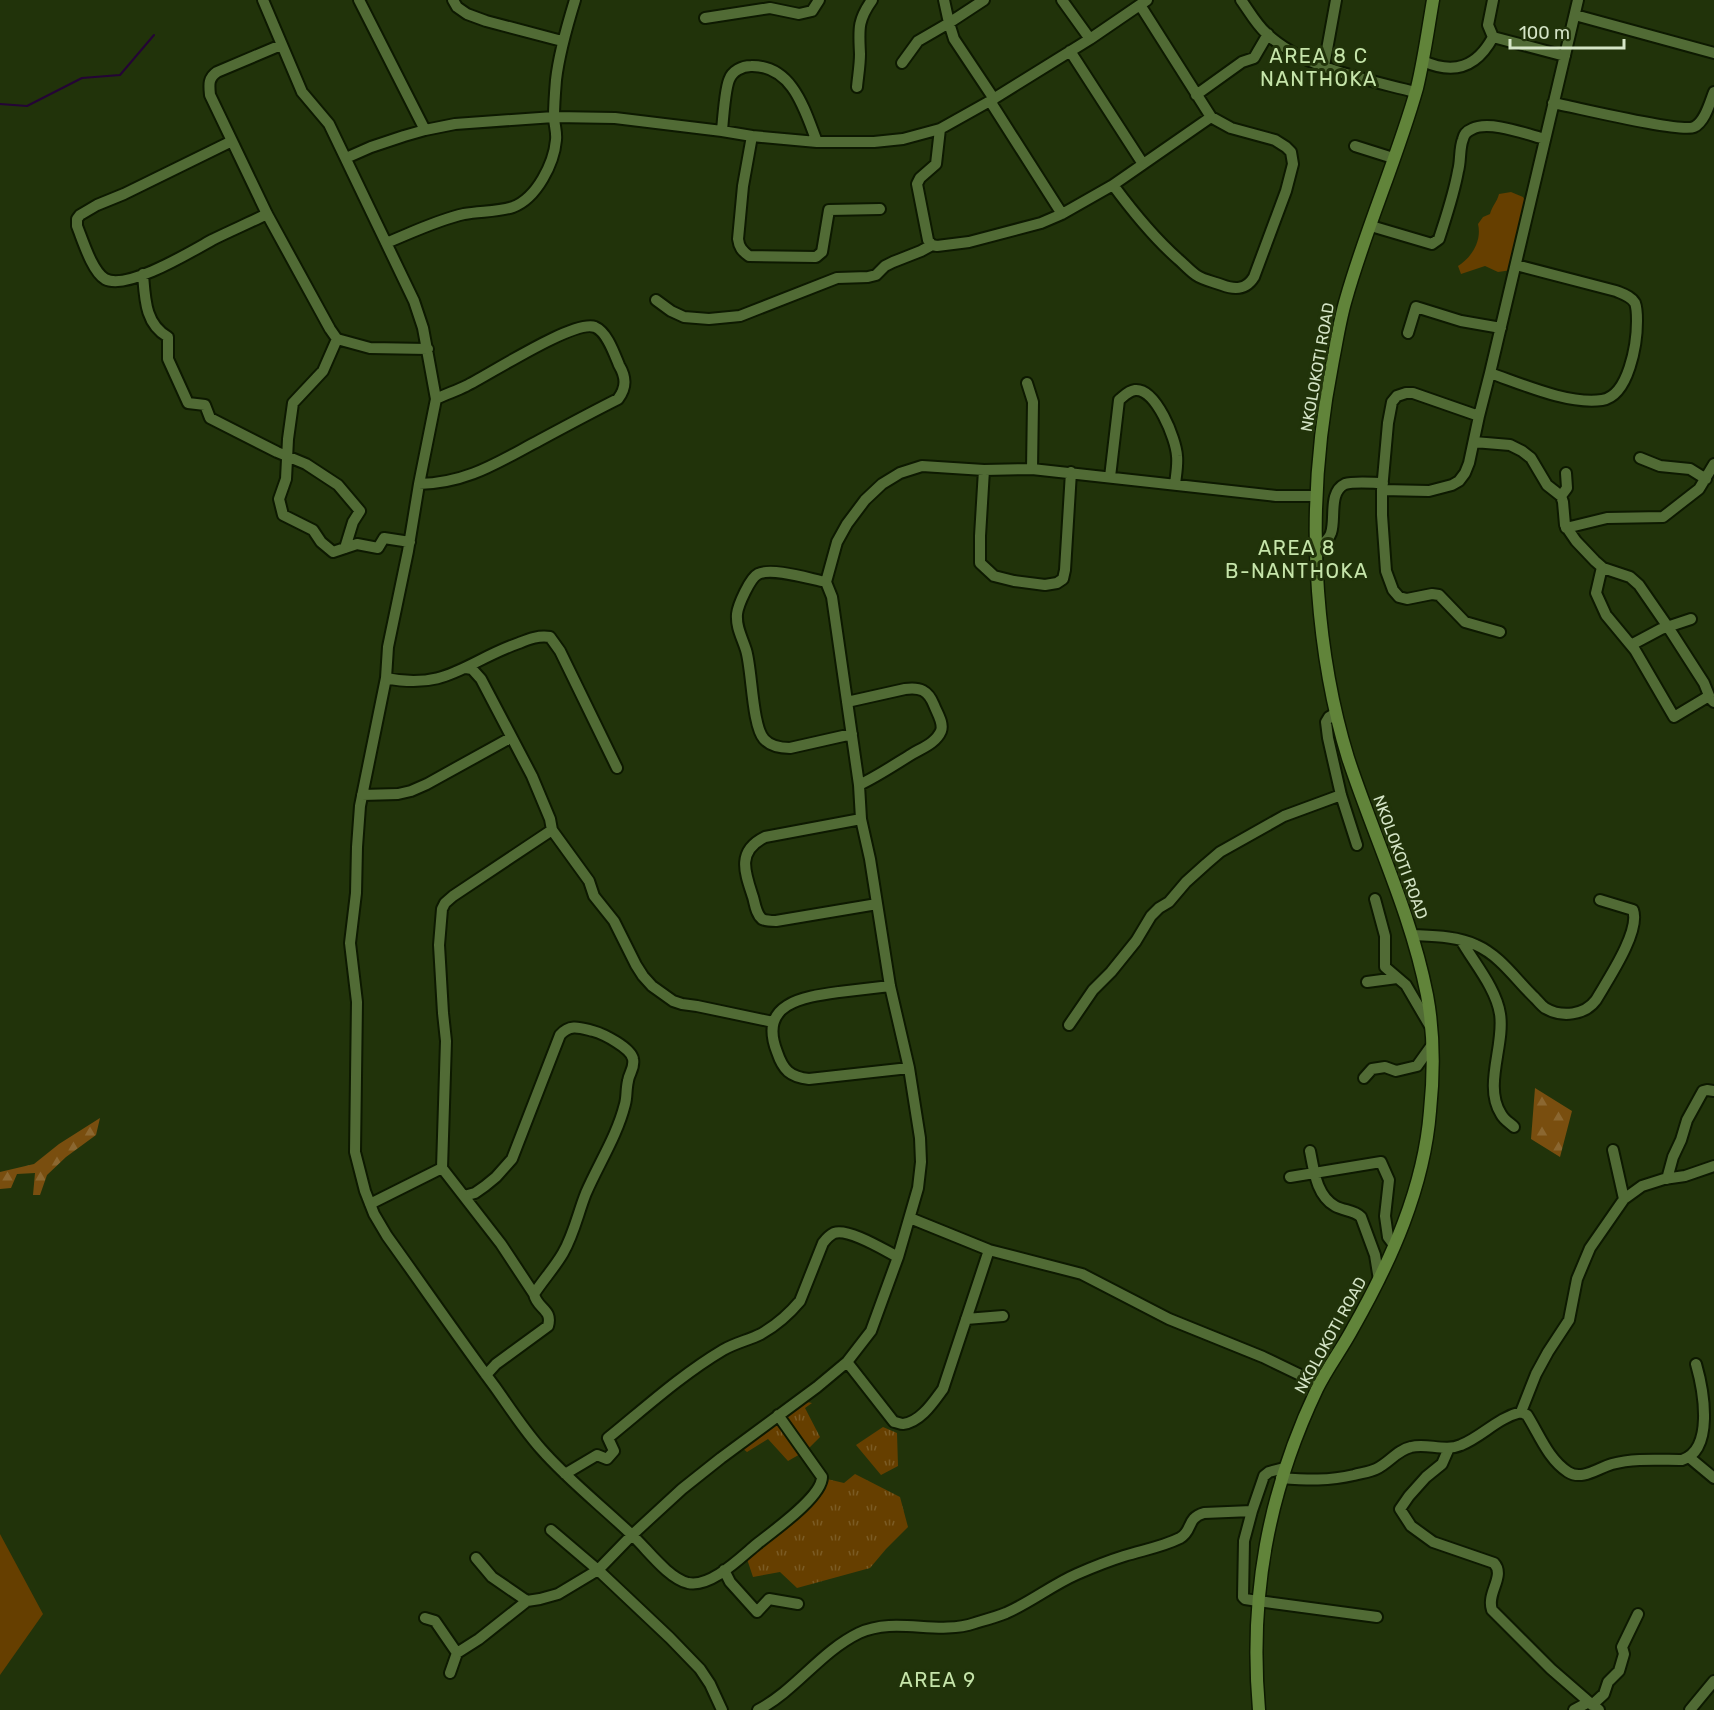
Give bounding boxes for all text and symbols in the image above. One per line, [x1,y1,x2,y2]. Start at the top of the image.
scale bar [1510,12,1624,50]
text: 100 m [1519,22,1570,44]
district label: AREA 8 C NANTHOKA [1260,44,1378,91]
street label: NKOLOKOTI ROAD [1297,301,1338,433]
district label: AREA 8 B-NANTHOKA [1225,536,1369,583]
street label: NKOLOKOTI ROAD [1369,793,1432,922]
street label: NKOLOKOTI ROAD [1290,1273,1370,1397]
district label: AREA 9 [899,1668,977,1692]

